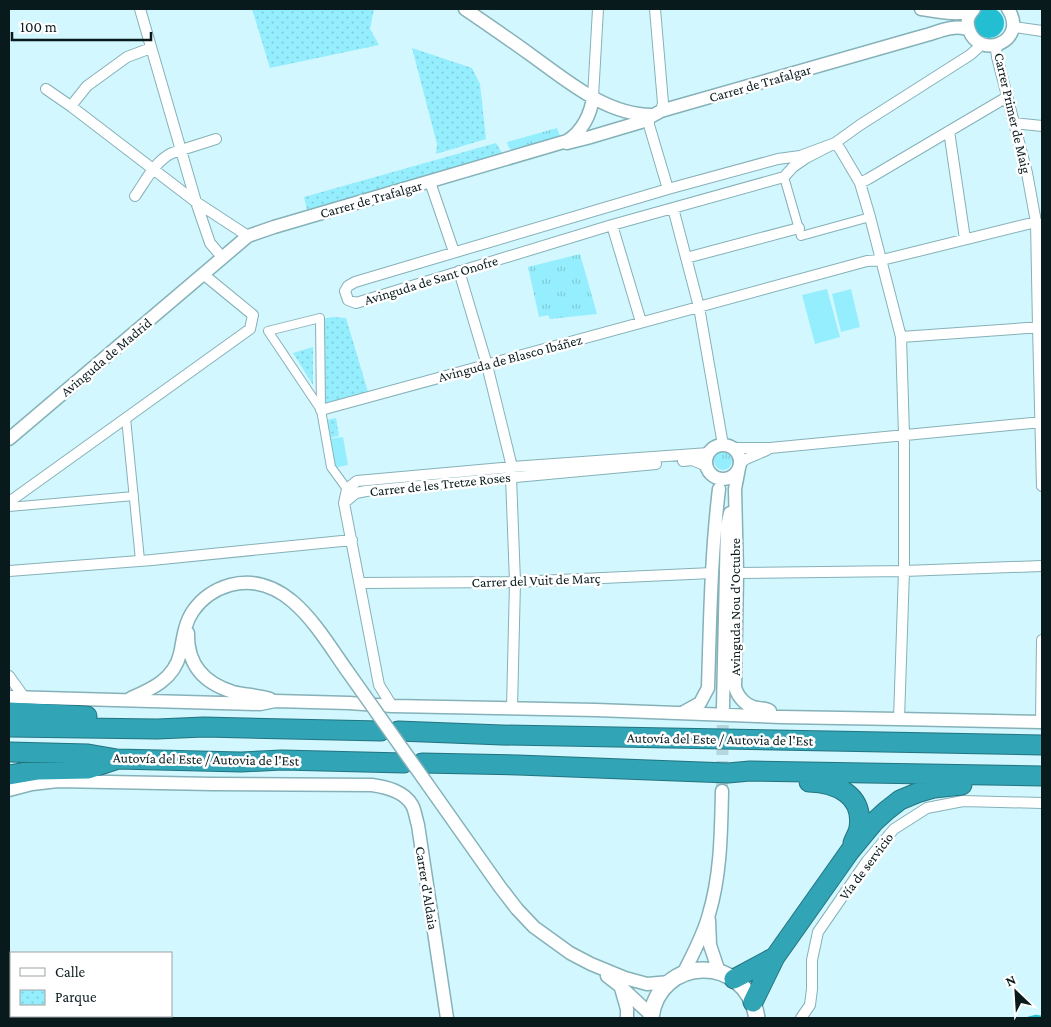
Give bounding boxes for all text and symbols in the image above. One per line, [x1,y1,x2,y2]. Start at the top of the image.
scale bar [12,10,151,42]
text: 100 m [20,19,57,35]
street label: Carrer Primer de Maig [991,51,1035,175]
street label: Carrer de Trafalgar [707,61,813,105]
street label: Carrer de Trafalgar [318,177,424,221]
street label: Avinguda de Sant Onofre [362,252,500,308]
street label: Avinguda de Madrid [57,314,155,400]
street label: Avinguda de Blasco Ibáñez [436,331,584,385]
street label: Carrer de les Tretze Roses [369,469,511,499]
street label: Avinguda Nou d'Octubre [727,538,743,676]
street label: Carrer del Vuit de Març [471,570,601,590]
street label: Autovía del Este / Autovia de l'Est [627,729,814,749]
street label: Autovía del Este / Autovia de l'Est [113,749,300,769]
street label: Vía de servicio [836,829,896,903]
street label: Carrer d'Aldaia [413,845,442,931]
legend [10,952,172,1017]
text: Calle [55,964,86,980]
north arrow [991,967,1041,1017]
text: N [1003,971,1019,989]
text: Parque [55,989,97,1006]

